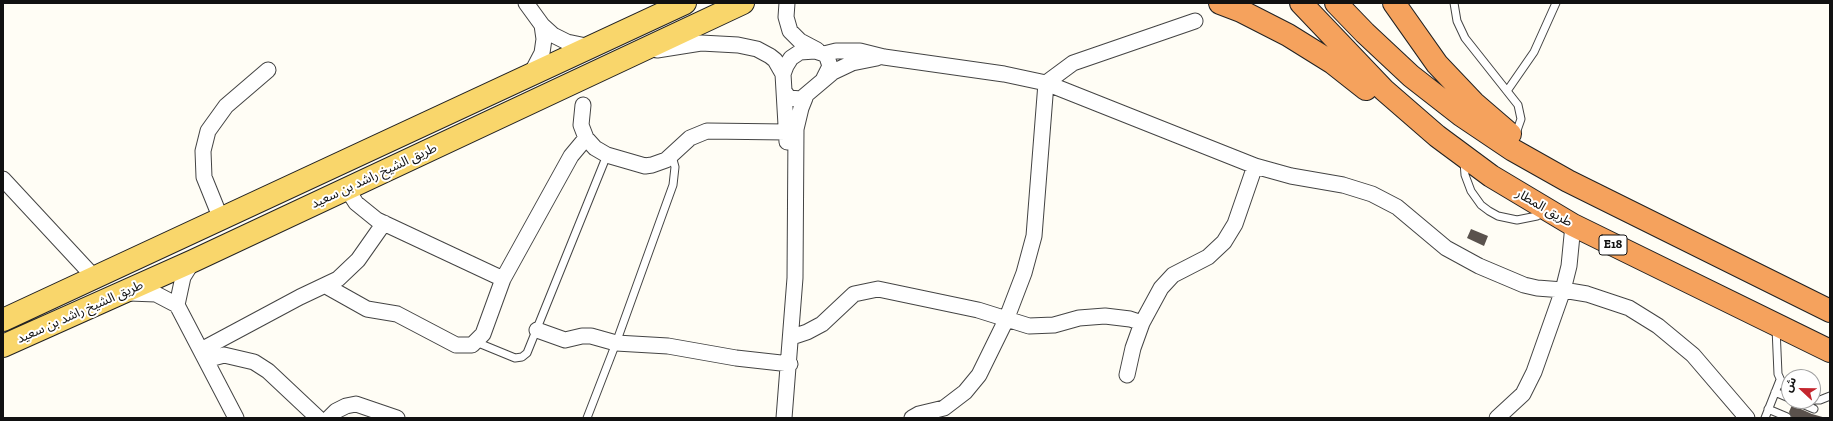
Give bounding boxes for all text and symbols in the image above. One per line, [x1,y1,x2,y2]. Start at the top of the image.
street label: طريق الشيخ راشد بن سعيد [309,140,439,212]
street label: طريق المطار [1513,186,1575,230]
road number: E18 [1599,235,1627,255]
street label: طريق الشيخ راشد بن سعيد [14,277,146,347]
north arrow [1781,369,1821,409]
text: ش [1781,375,1799,394]

